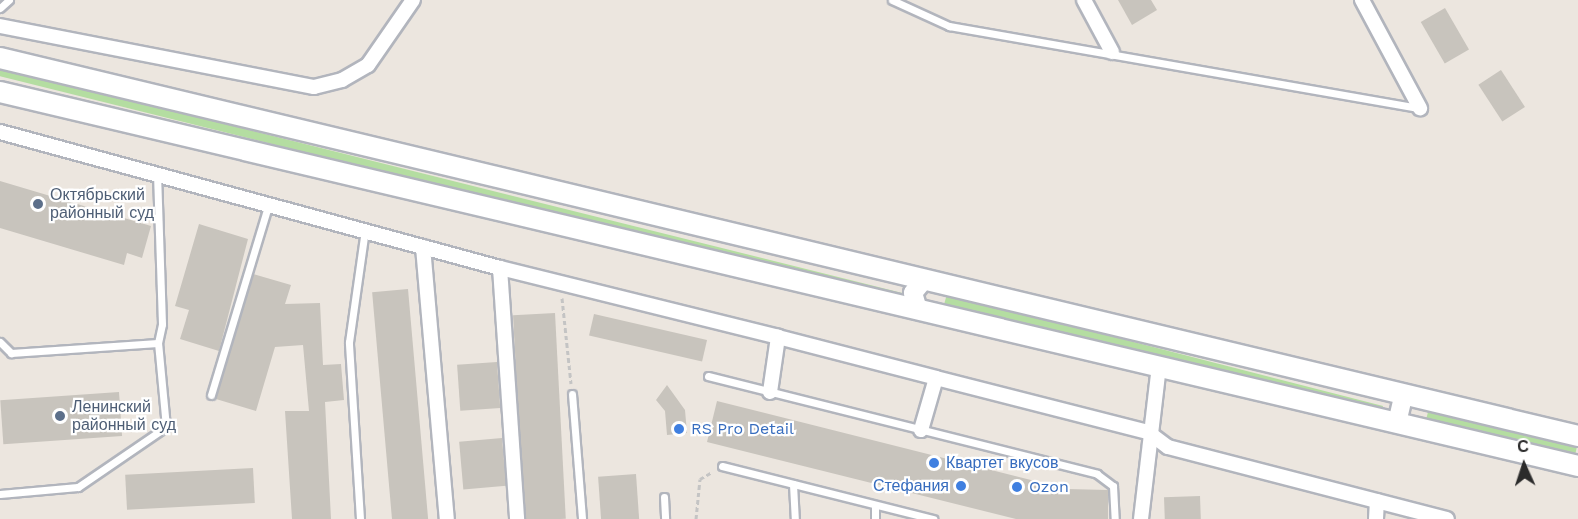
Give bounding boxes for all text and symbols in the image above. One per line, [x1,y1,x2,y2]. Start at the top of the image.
place label: Октябрьский районный суд [50,185,154,223]
marker: Октябрьский районный суд [31,197,45,211]
place label: Ленинский районный суд [72,397,176,435]
marker: Ленинский районный суд [53,409,67,423]
place label: RS Pro Detail [691,419,794,439]
marker: RS Pro Detail [672,422,686,436]
north arrow [1494,435,1554,495]
text: С [1517,437,1529,456]
place label: Квартет вкусов [946,453,1058,473]
marker: Квартет вкусов [927,456,941,470]
place label: Стефания [873,476,949,496]
place label: Ozon [1029,477,1069,497]
marker: Стефания [954,479,968,493]
marker: Ozon [1010,480,1024,494]

